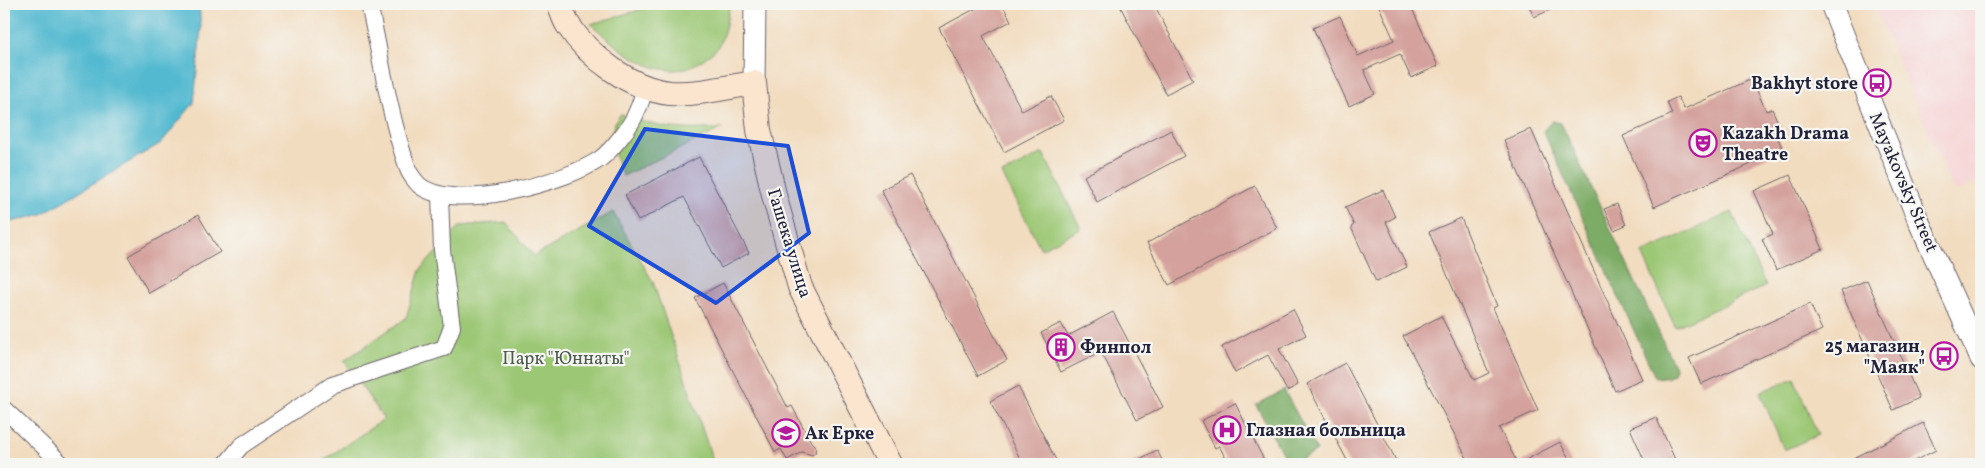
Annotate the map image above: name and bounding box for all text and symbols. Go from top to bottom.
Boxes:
bus stop icon: Bakhyt store [1862,68,1892,98]
place label: Bakhyt store [1751,72,1858,97]
street label: Mayakovsky Street [1862,109,1943,256]
place label: Kazakh Drama Theatre [1722,122,1849,168]
theatre icon: Kazakh Drama Theatre [1688,128,1718,158]
street label: Гашека улица [760,186,817,301]
building icon: Финпол [1046,332,1076,362]
place label: 25 магазин, "Маяк" [1825,335,1925,381]
place label: Финпол [1080,336,1151,361]
bus stop icon: 25 магазин, "Маяк" [1929,341,1959,371]
park label: Парк "Юннаты" [502,347,630,372]
hospital icon: Глазная больница [1212,415,1242,445]
school or university icon: Ак Ерке [771,418,801,448]
place label: Глазная больница [1246,419,1406,444]
place label: Ак Ерке [805,422,874,447]

